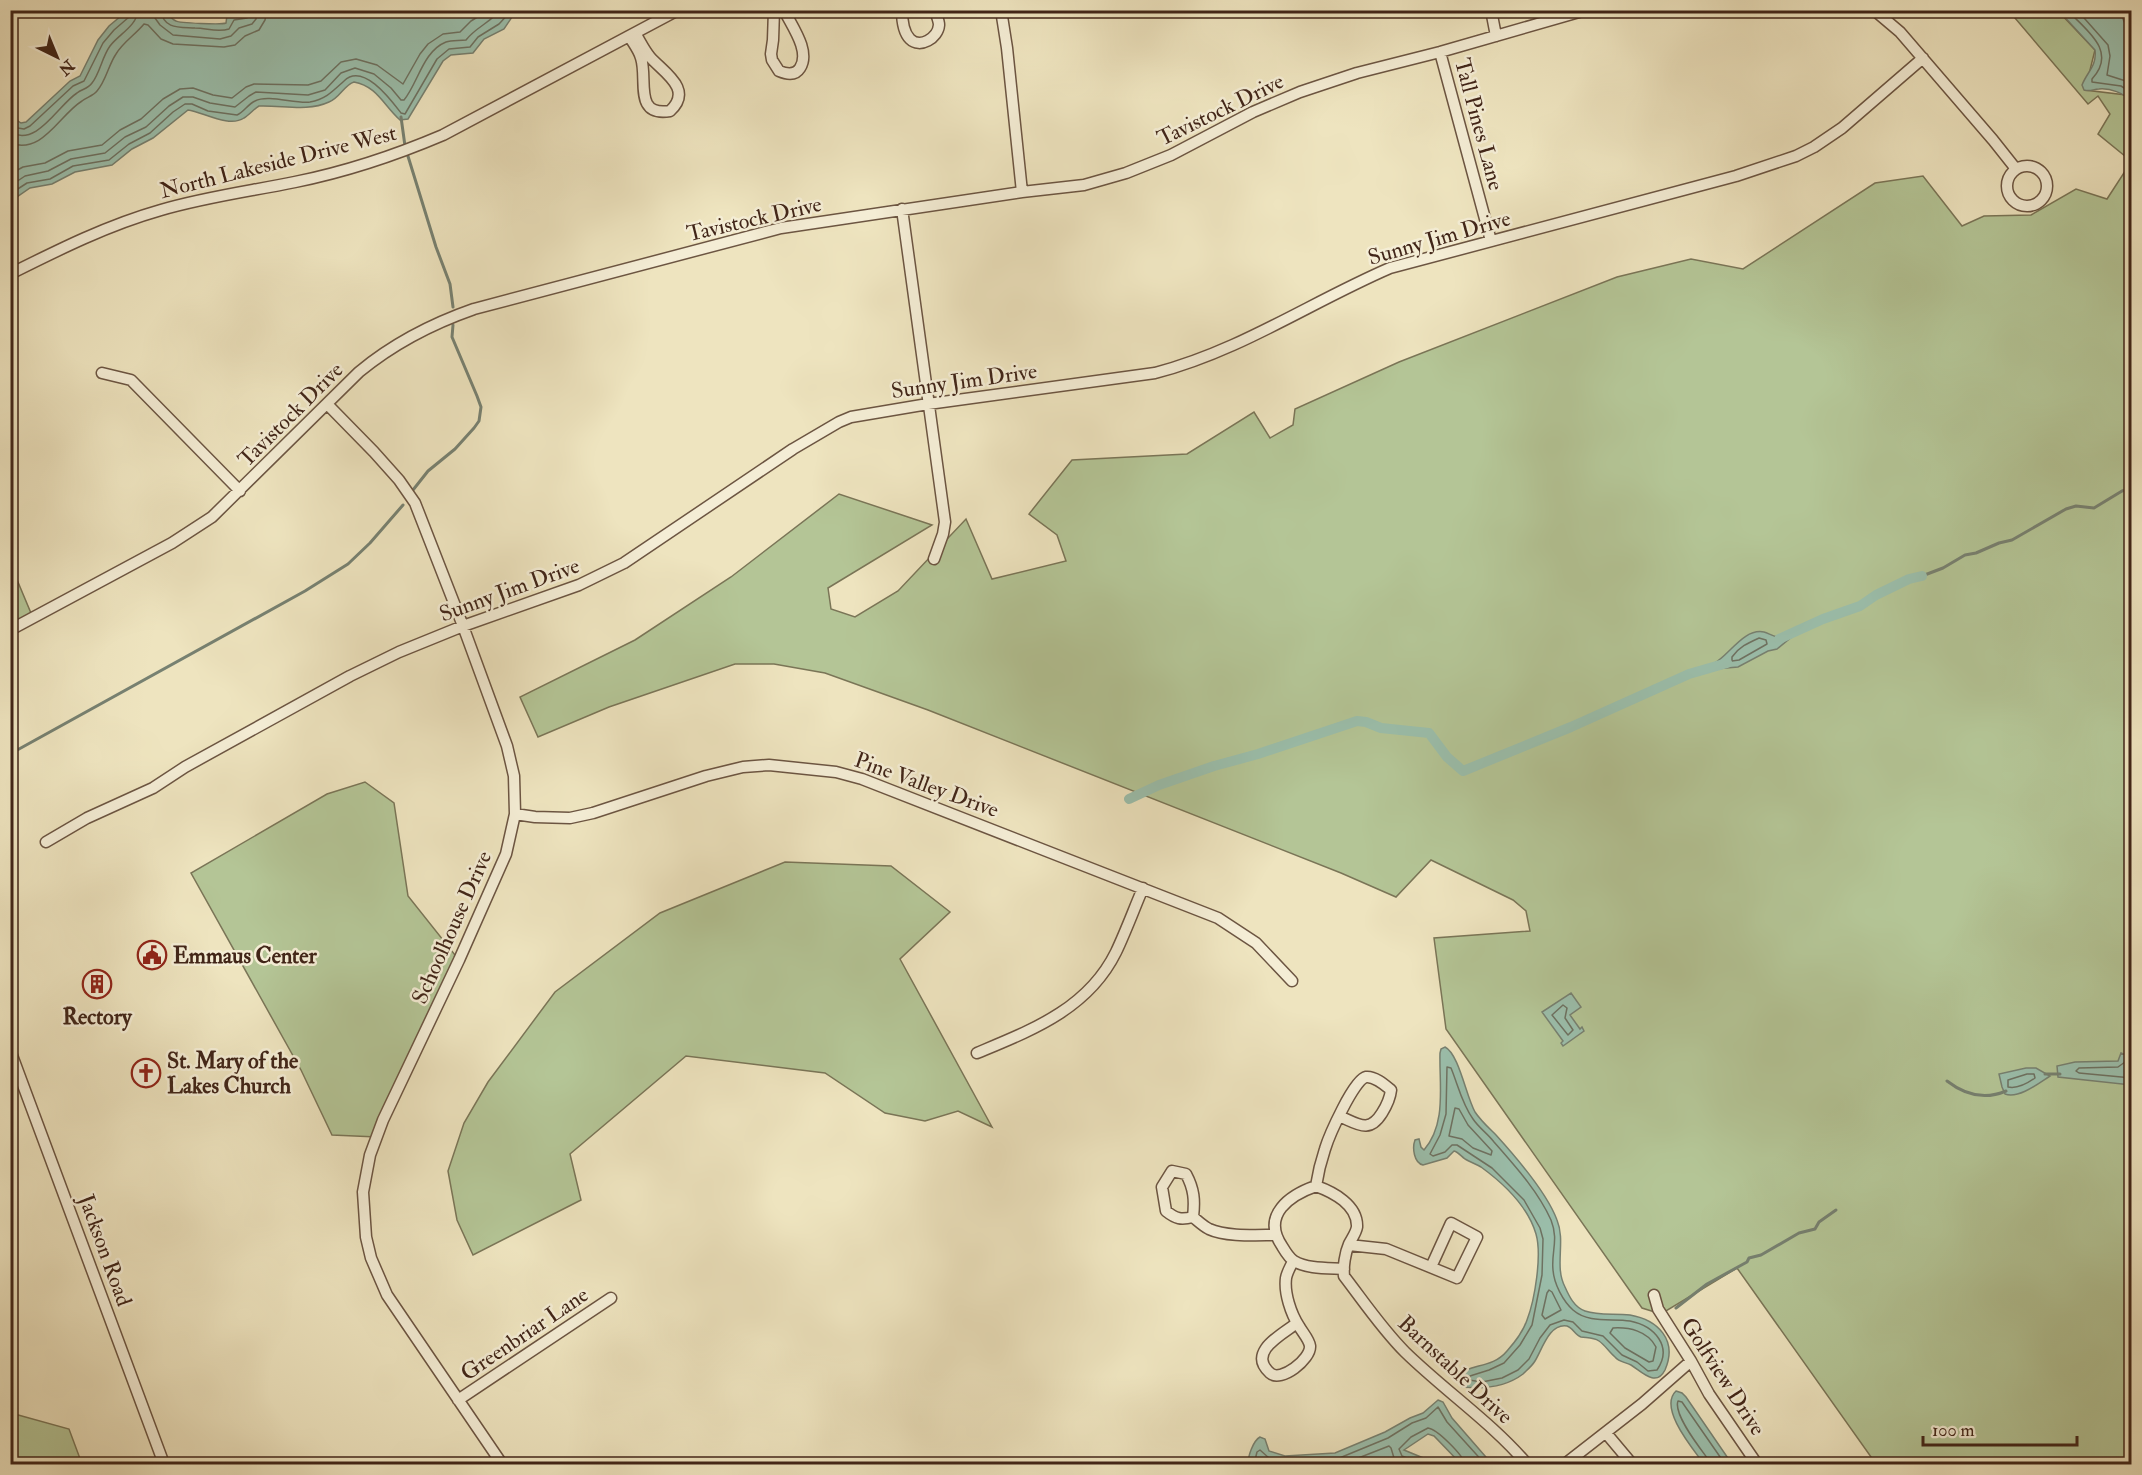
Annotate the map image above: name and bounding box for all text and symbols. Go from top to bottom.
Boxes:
north arrow [27,27,87,87]
text: N [54,54,79,80]
street label: Tall Pines Lane [1448,55,1510,193]
street label: Tavistock Drive [1152,67,1288,153]
street label: North Lakeside Drive West [157,119,399,205]
street label: Tavistock Drive [684,190,824,248]
street label: Sunny Jim Drive [1365,204,1514,272]
street label: Tavistock Drive [232,356,349,473]
street label: Sunny Jim Drive [889,357,1039,405]
street label: Sunny Jim Drive [436,552,583,628]
street label: Pine Valley Drive [851,746,1003,824]
street label: Schoolhouse Drive [406,847,498,1008]
public building icon: Emmaus Center [136,939,168,971]
place label: Emmaus Center [173,942,317,970]
building icon: Rectory [81,968,113,1000]
place label: Rectory [62,1003,133,1032]
place label: St. Mary of the Lakes Church [167,1047,299,1100]
church icon: St. Mary of the Lakes Church [130,1057,162,1089]
street label: Jackson Road [72,1190,138,1310]
street label: Greenbriar Lane [455,1281,594,1387]
street label: Barnstable Drive [1392,1309,1519,1430]
street label: Golfview Drive [1675,1312,1772,1441]
scale bar [1923,1409,2078,1447]
text: 100 m [1932,1419,1975,1442]

